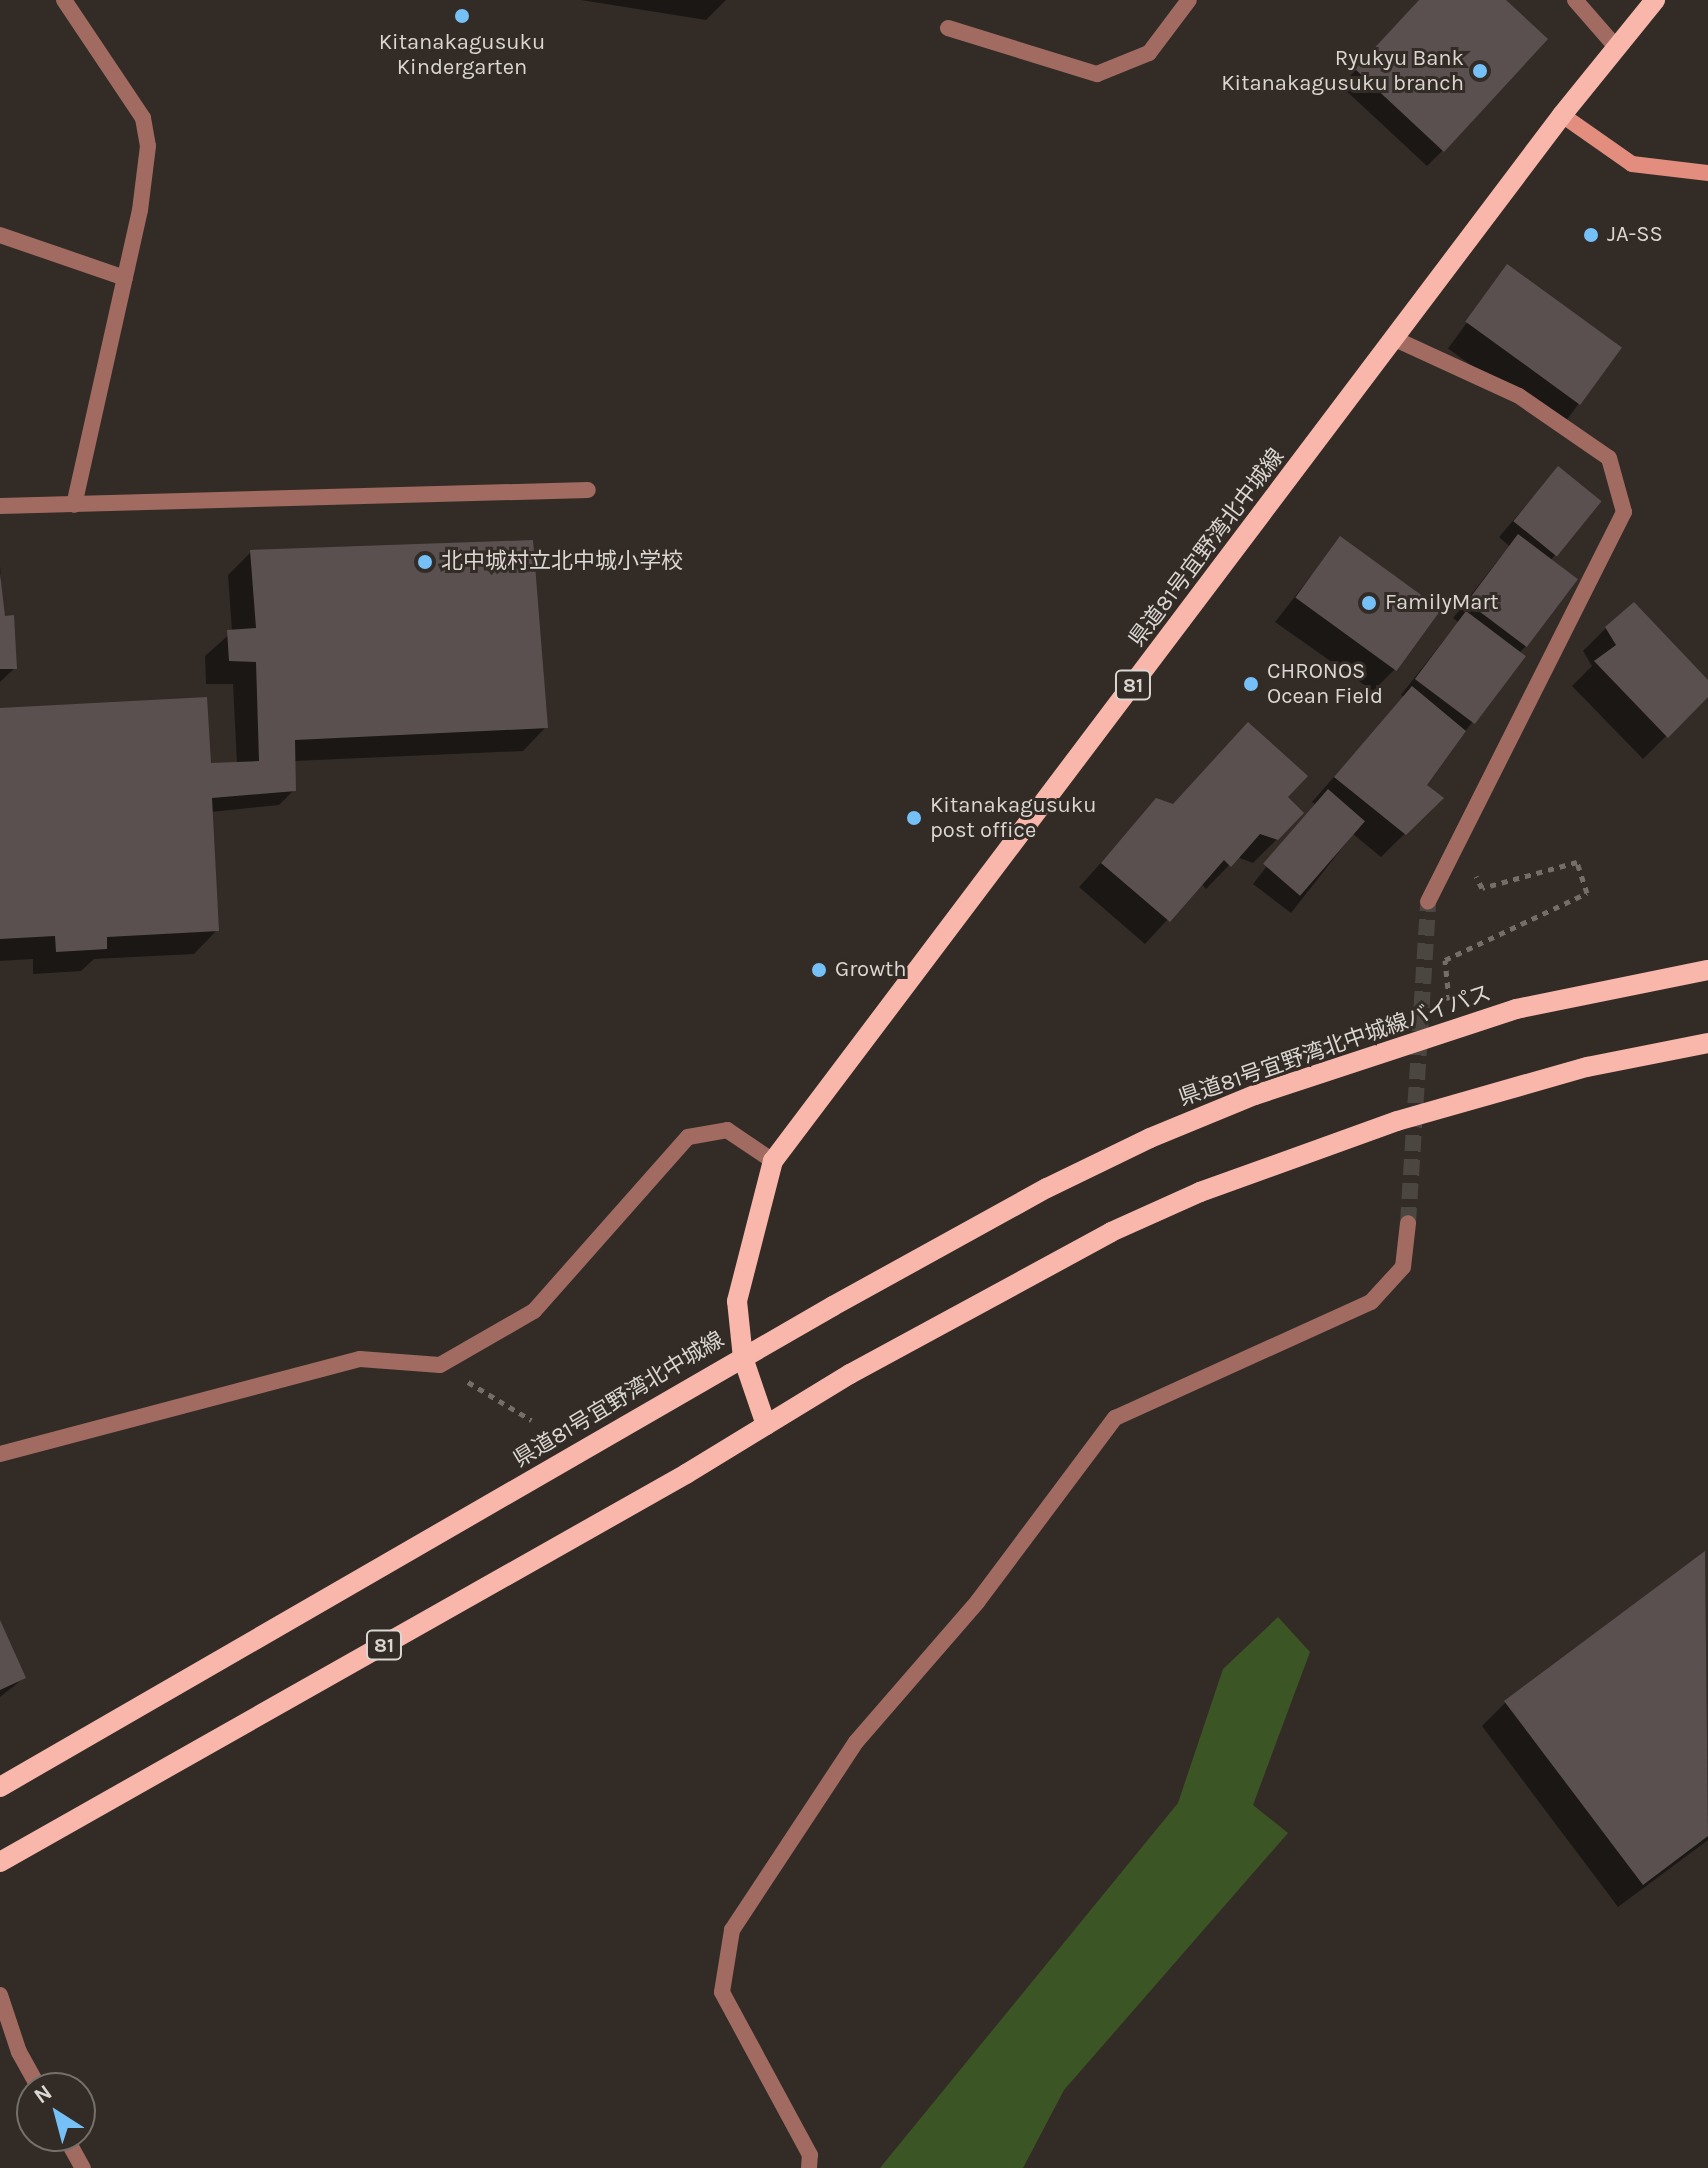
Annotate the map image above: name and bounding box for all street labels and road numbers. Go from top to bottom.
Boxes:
street label: 県道81号宜野湾北中城線 [1124,444,1290,652]
road number: 81 [1113,669,1153,701]
street label: 県道81号宜野湾北中城線バイパス [1175,980,1495,1112]
street label: 県道81号宜野湾北中城線 [509,1327,729,1473]
road number: 81 [364,1629,404,1661]

